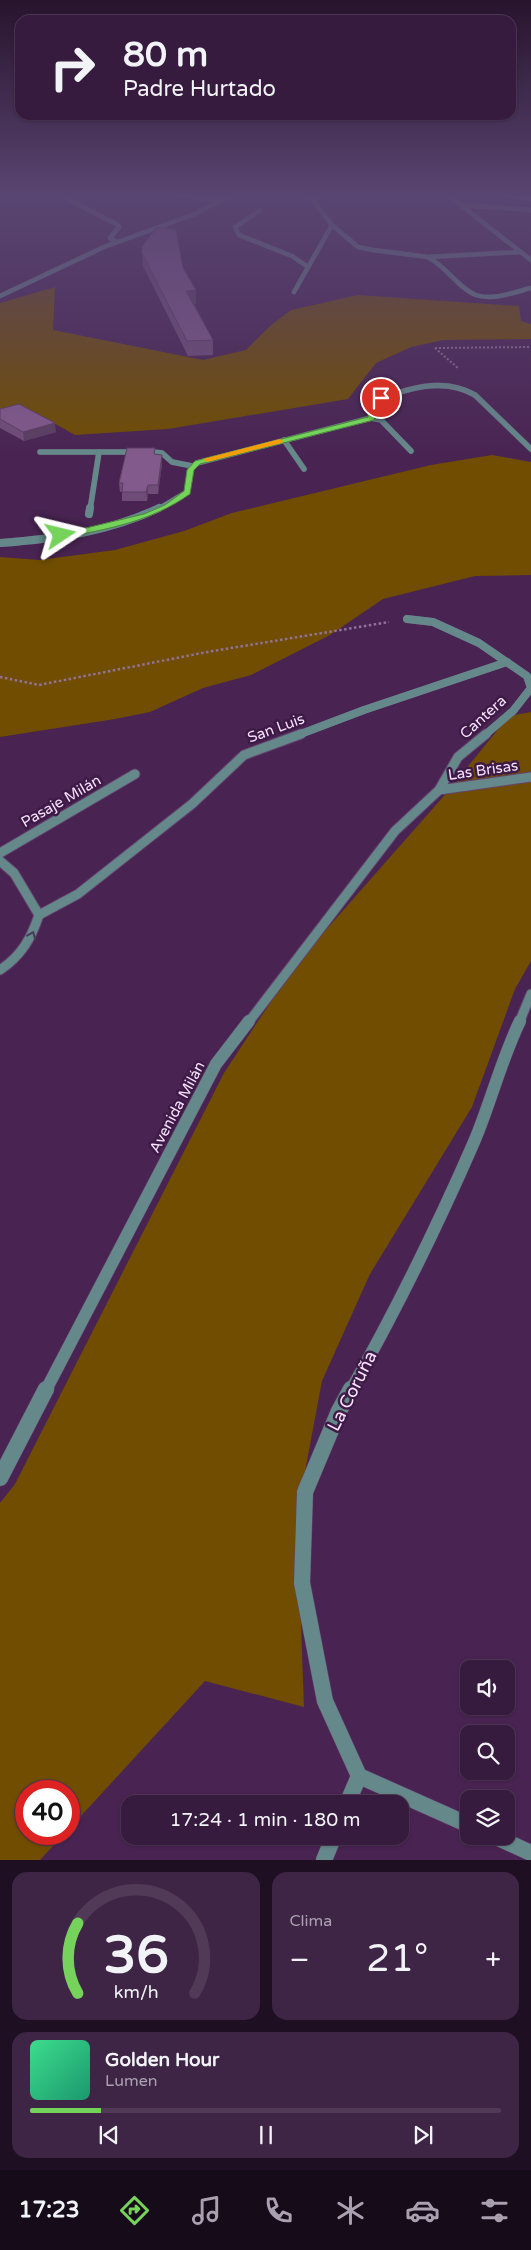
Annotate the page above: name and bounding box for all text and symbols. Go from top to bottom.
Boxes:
text: 80 m [123,34,208,76]
icon: right [40,35,105,100]
text: Padre Hurtado [123,76,276,102]
pin [360,377,402,419]
icon: arrive [367,384,395,412]
position arrow [34,508,86,560]
street label: Cantera [456,692,510,742]
street label: San Luis [245,709,307,747]
street label: Las Brisas [447,756,519,784]
street label: Pasaje Milán [18,771,104,831]
one-way arrow [26,931,36,940]
street label: Avenida Milán [145,1058,209,1156]
street label: La Coruña [322,1347,382,1435]
map controls [460,1660,515,1845]
button: sound [460,1660,515,1715]
button: search [460,1725,515,1780]
speed limit sign: 40 [15,1780,80,1845]
button: layers [460,1790,515,1845]
text: 17:24 · 1 min · 180 m [169,1809,361,1831]
text: Clima [290,1911,332,1931]
text: 36 [103,1924,168,1987]
text: 21° [366,1936,428,1982]
text: − [290,1943,309,1977]
text: + [485,1943,501,1977]
text: km/h [113,1982,158,2003]
text: Golden Hour [105,2049,219,2071]
text: Lumen [105,2071,157,2091]
icon: previous [95,2121,123,2149]
icon: pause [252,2121,280,2149]
icon: next [409,2121,437,2149]
icon: directions [117,2193,152,2228]
icon: music [189,2193,224,2228]
icon: phone [261,2193,296,2228]
icon: climate [333,2193,368,2228]
icon: car [405,2193,440,2228]
icon: filters [477,2193,512,2228]
text: 17:23 [19,2197,80,2223]

